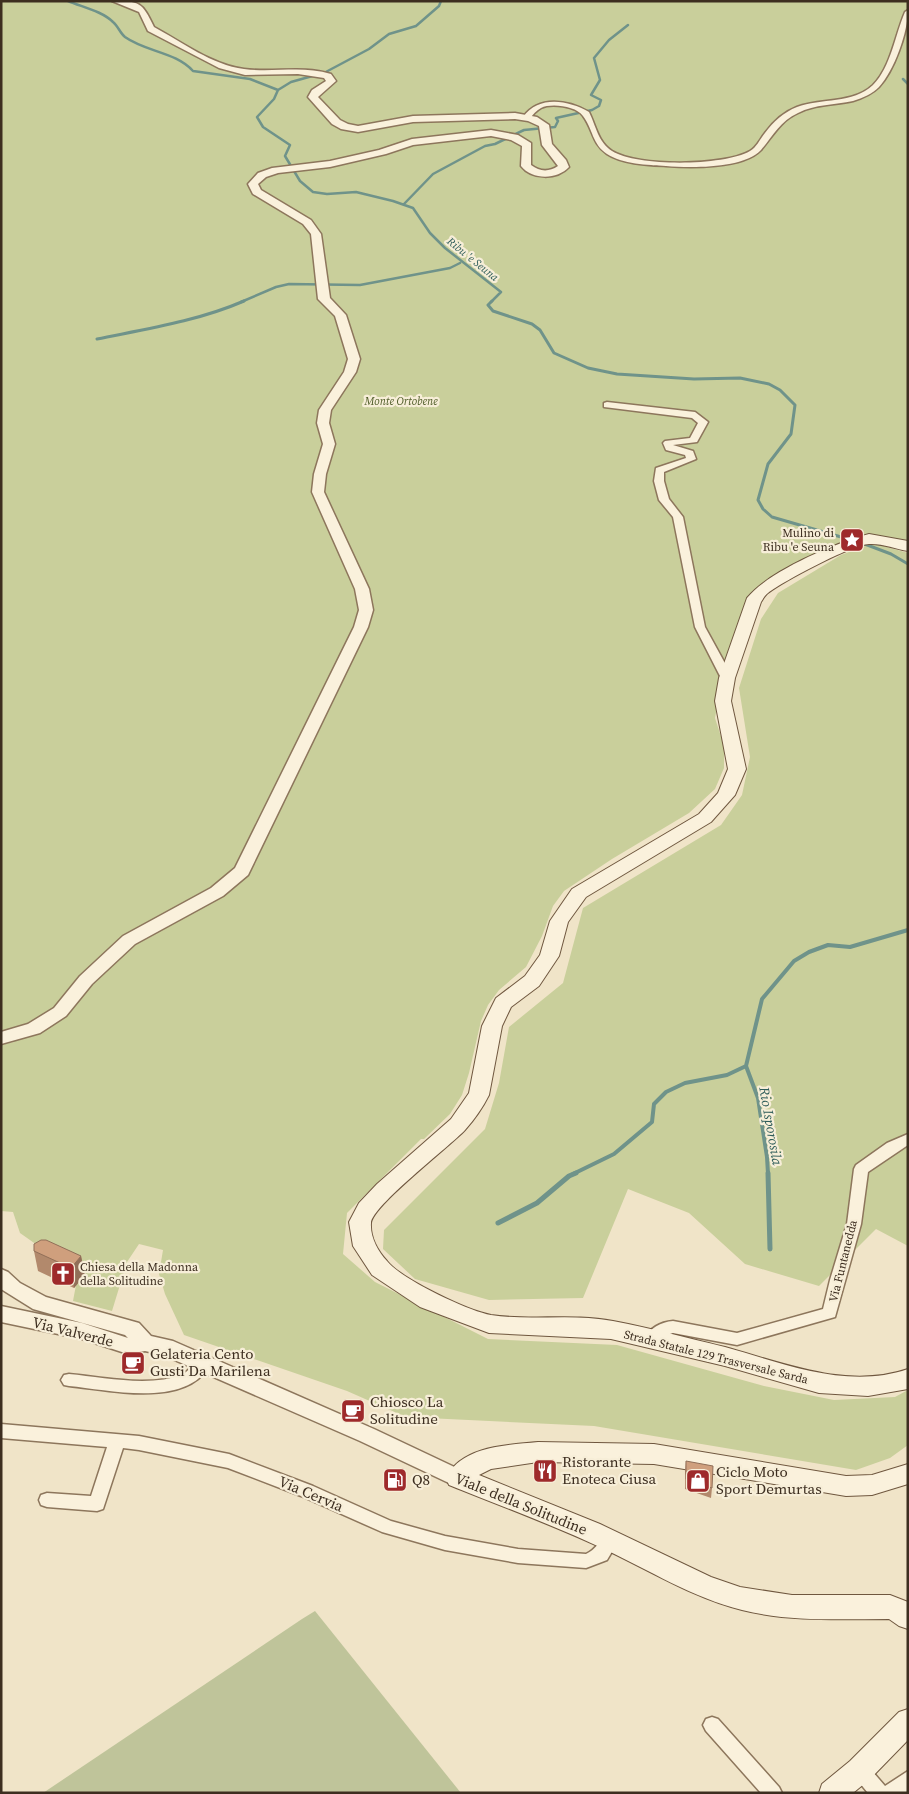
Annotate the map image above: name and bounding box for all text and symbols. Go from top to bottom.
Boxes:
water label: Ribu 'e Seuna [443,233,502,285]
park label: Monte Ortobene [363,394,438,409]
place label: Mulino di Ribu 'e Seuna [763,525,835,555]
place icon: Mulino di Ribu 'e Seuna [839,527,865,553]
water label: Rio Isporosila [754,1084,788,1168]
street label: Via Funtanedda [825,1217,861,1304]
place label: Chiesa della Madonna della Solitudine [80,1259,199,1289]
church icon: Chiesa della Madonna della Solitudine [50,1261,76,1287]
street label: Via Valverde [30,1311,116,1352]
street label: Strada Statale 129 Trasversale Sarda [622,1326,811,1388]
place label: Gelateria Cento Gusti Da Marilena [150,1343,271,1381]
cafe icon: Gelateria Cento Gusti Da Marilena [120,1350,146,1376]
place label: Chiosco La Solitudine [370,1391,444,1429]
cafe icon: Chiosco La Solitudine [340,1398,366,1424]
place label: Ristorante Enoteca Ciusa [562,1451,656,1489]
restaurant icon: Ristorante Enoteca Ciusa [532,1458,558,1484]
place label: Ciclo Moto Sport Demurtas [716,1461,822,1499]
fuel station icon: Q8 [382,1467,408,1493]
street label: Viale della Solitudine [452,1467,591,1540]
shop icon: Ciclo Moto Sport Demurtas [685,1468,711,1494]
place label: Q8 [412,1469,430,1490]
street label: Via Cervia [276,1470,347,1517]

